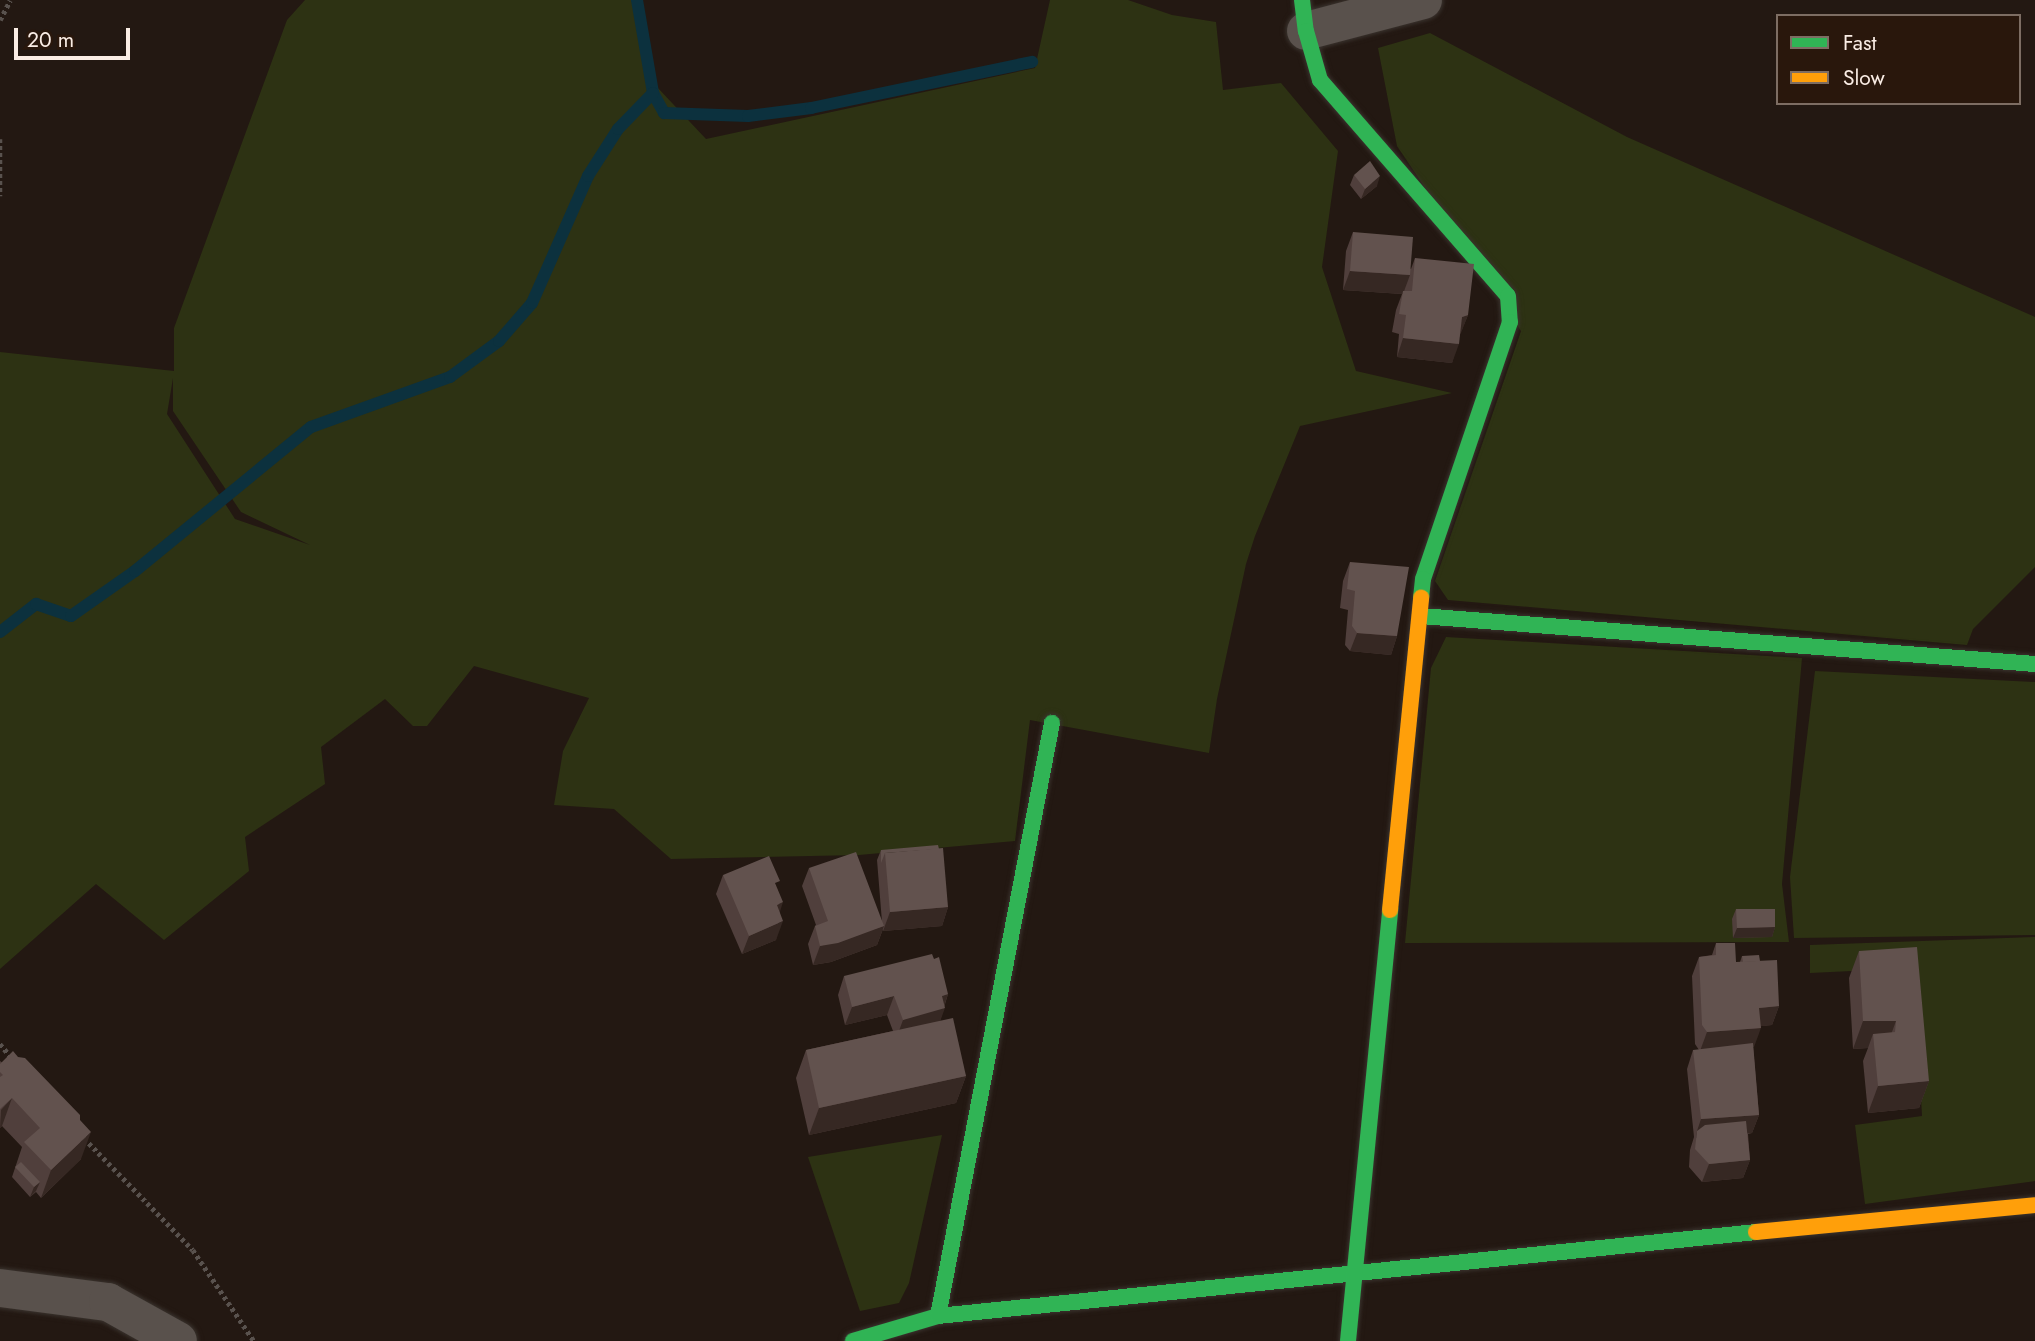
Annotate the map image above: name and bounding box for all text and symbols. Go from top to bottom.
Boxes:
scale bar [18,14,133,58]
legend [1776,14,2021,105]
text: 20 m [27,25,74,55]
text: Fast [1843,28,1876,58]
text: Slow [1843,63,1885,93]

